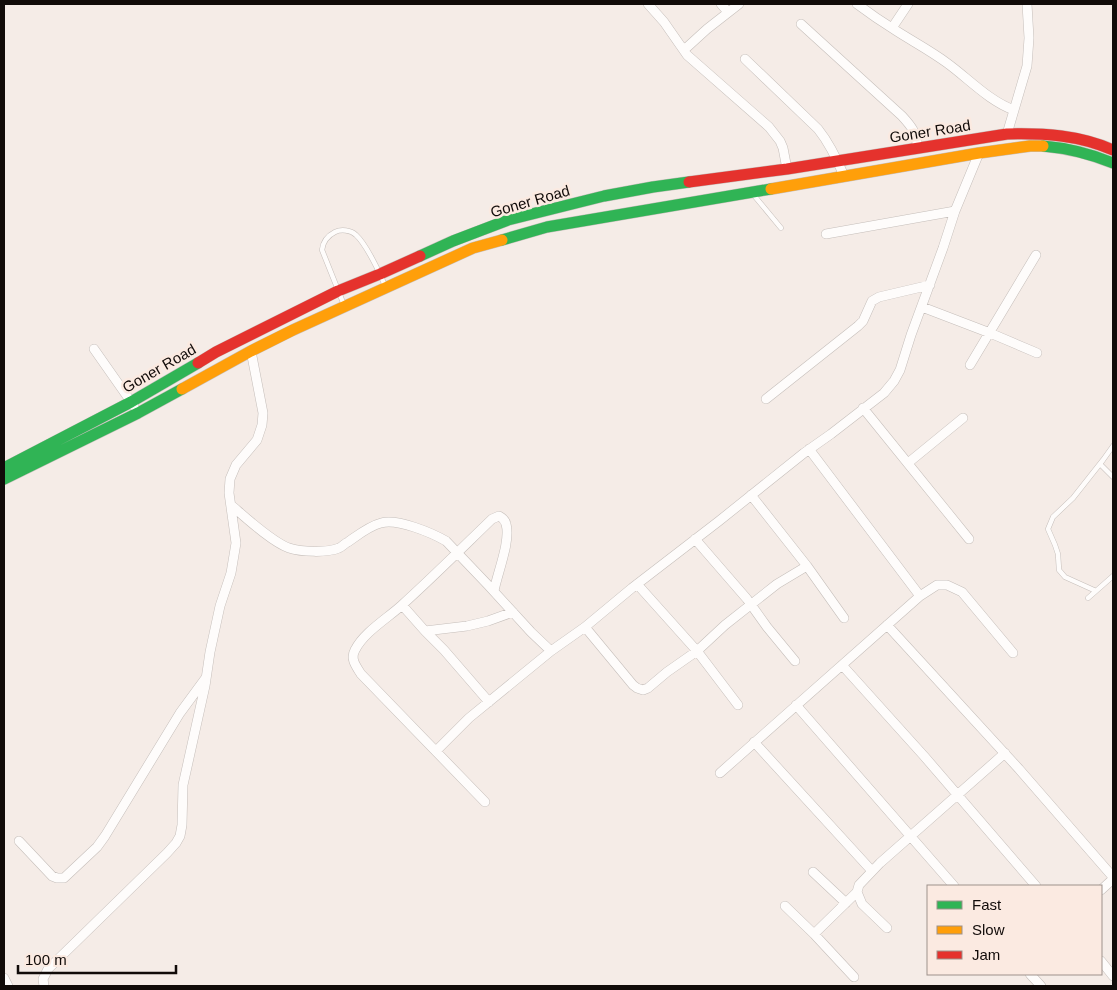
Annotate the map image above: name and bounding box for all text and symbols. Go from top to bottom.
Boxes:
street label: Goner Road [888,116,972,146]
street label: Goner Road [488,182,572,220]
street label: Goner Road [119,340,199,396]
legend [927,885,1102,975]
text: Fast [972,896,1002,913]
text: Slow [972,921,1005,938]
scale bar [18,942,175,974]
text: Jam [972,946,1000,963]
text: 100 m [25,951,67,968]

